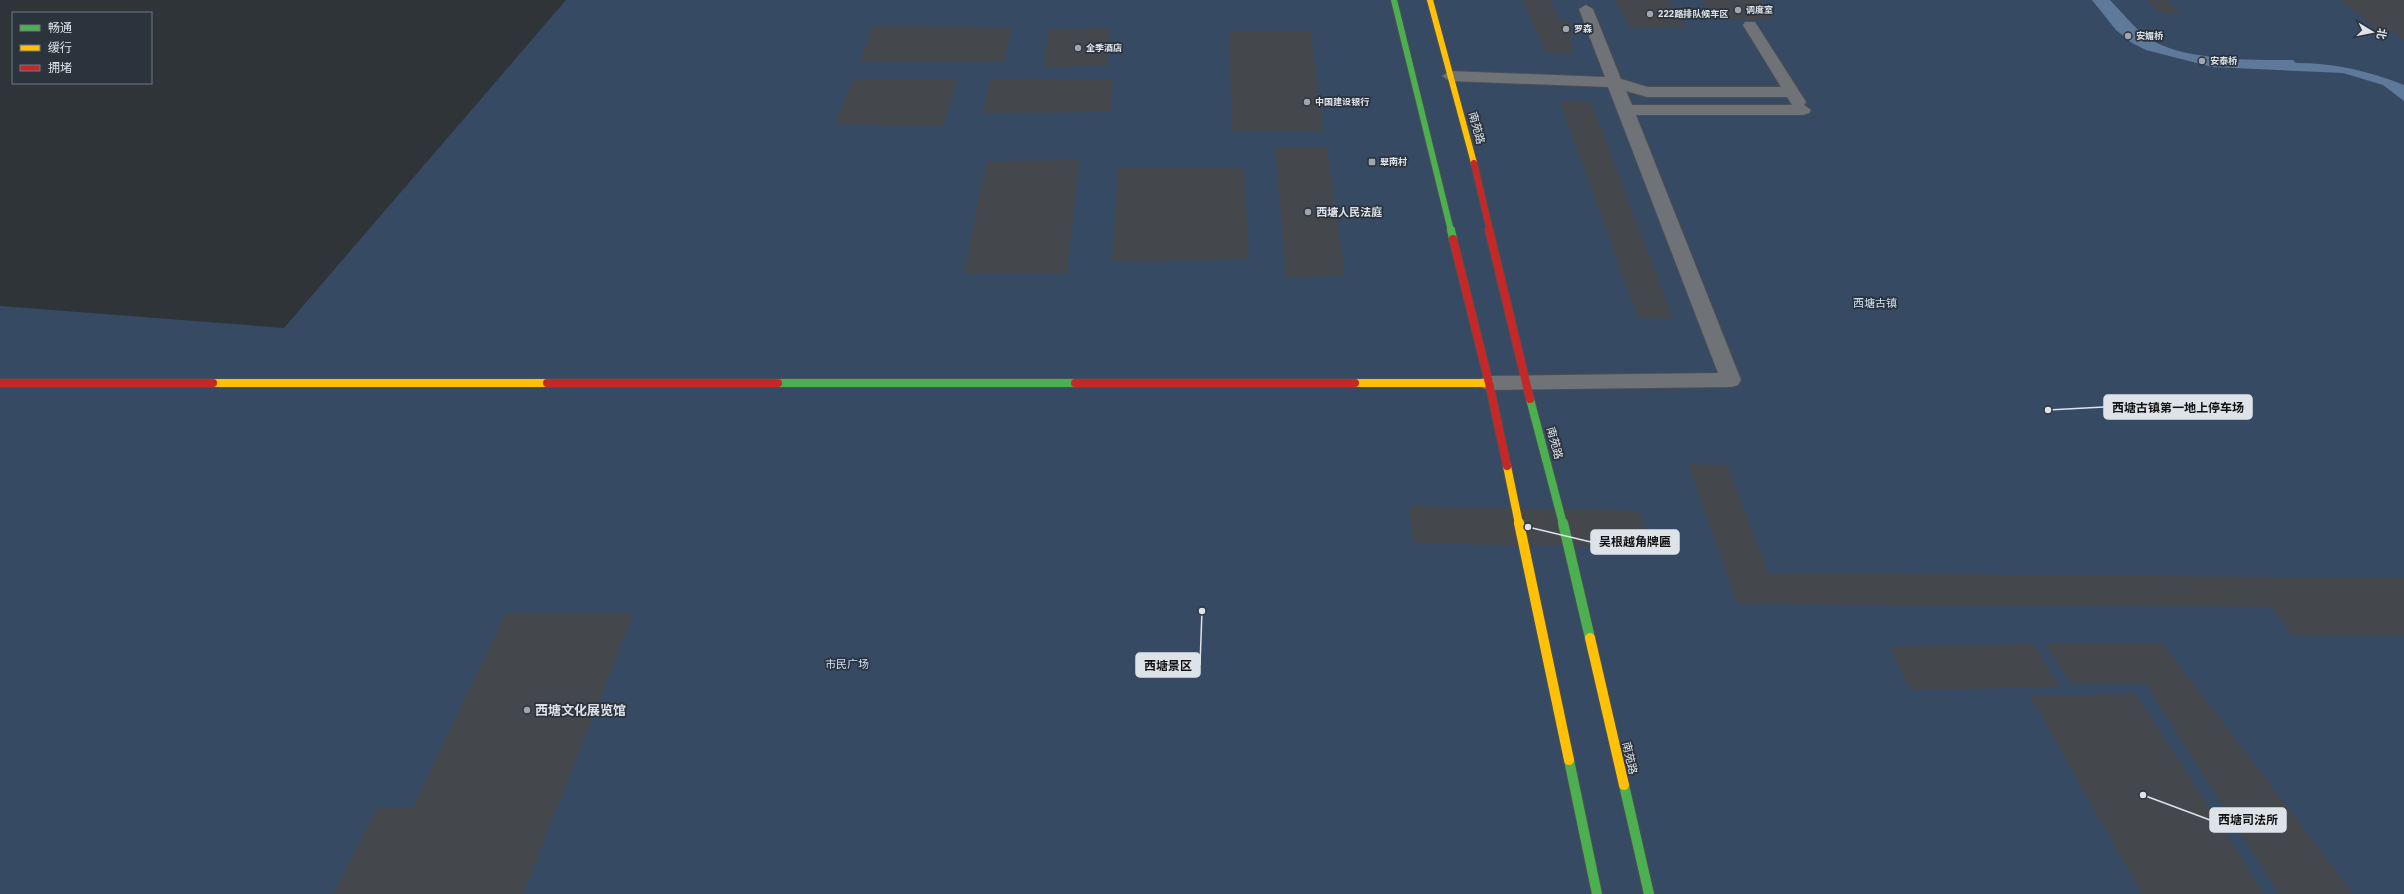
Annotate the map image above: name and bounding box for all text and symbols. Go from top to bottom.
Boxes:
place label: 调度室 [1746,4,1773,15]
marker: 调度室 [1733,5,1743,15]
place label: 222路排队候车区 [1658,8,1728,19]
marker: 222路排队候车区 [1645,9,1655,19]
legend [12,12,152,84]
north arrow [2352,12,2392,52]
text: 畅通 [48,20,72,35]
place label: 罗森 [1574,23,1592,34]
marker: 罗森 [1561,24,1571,34]
text: 北 [2374,27,2390,40]
place label: 安媚桥 [2136,30,2164,41]
marker: 安媚桥 [2123,31,2133,41]
text: 缓行 [48,40,72,55]
place label: 全季酒店 [1086,42,1122,53]
marker: 全季酒店 [1073,43,1083,53]
place label: 安泰桥 [2210,55,2238,66]
marker: 安泰桥 [2197,56,2207,66]
text: 拥堵 [48,60,72,75]
place label: 中国建设银行 [1315,96,1370,107]
marker: 中国建设银行 [1302,97,1312,107]
street label: 南苑路 [1466,110,1488,146]
place label: 翠南村 [1380,156,1407,167]
marker: 翠南村 [1367,157,1377,167]
place label: 西塘人民法庭 [1316,205,1382,219]
marker: 西塘人民法庭 [1303,207,1313,217]
park label: 西塘古镇 [1853,296,1897,310]
callout: 西塘古镇第一地上停车场 [2104,395,2252,419]
text: 西塘古镇第一地上停车场 [2112,400,2244,415]
street label: 南苑路 [1544,425,1566,461]
callout: 吴根越角牌匾 [1591,530,1679,554]
text: 吴根越角牌匾 [1599,534,1671,549]
callout: 西塘景区 [1136,653,1200,677]
park label: 市民广场 [825,657,869,671]
text: 西塘景区 [1144,658,1192,673]
place label: 西塘文化展览馆 [535,702,626,719]
marker: 西塘文化展览馆 [522,705,532,715]
street label: 南苑路 [1619,740,1641,776]
callout: 西塘司法所 [2210,808,2286,832]
text: 西塘司法所 [2218,812,2278,827]

